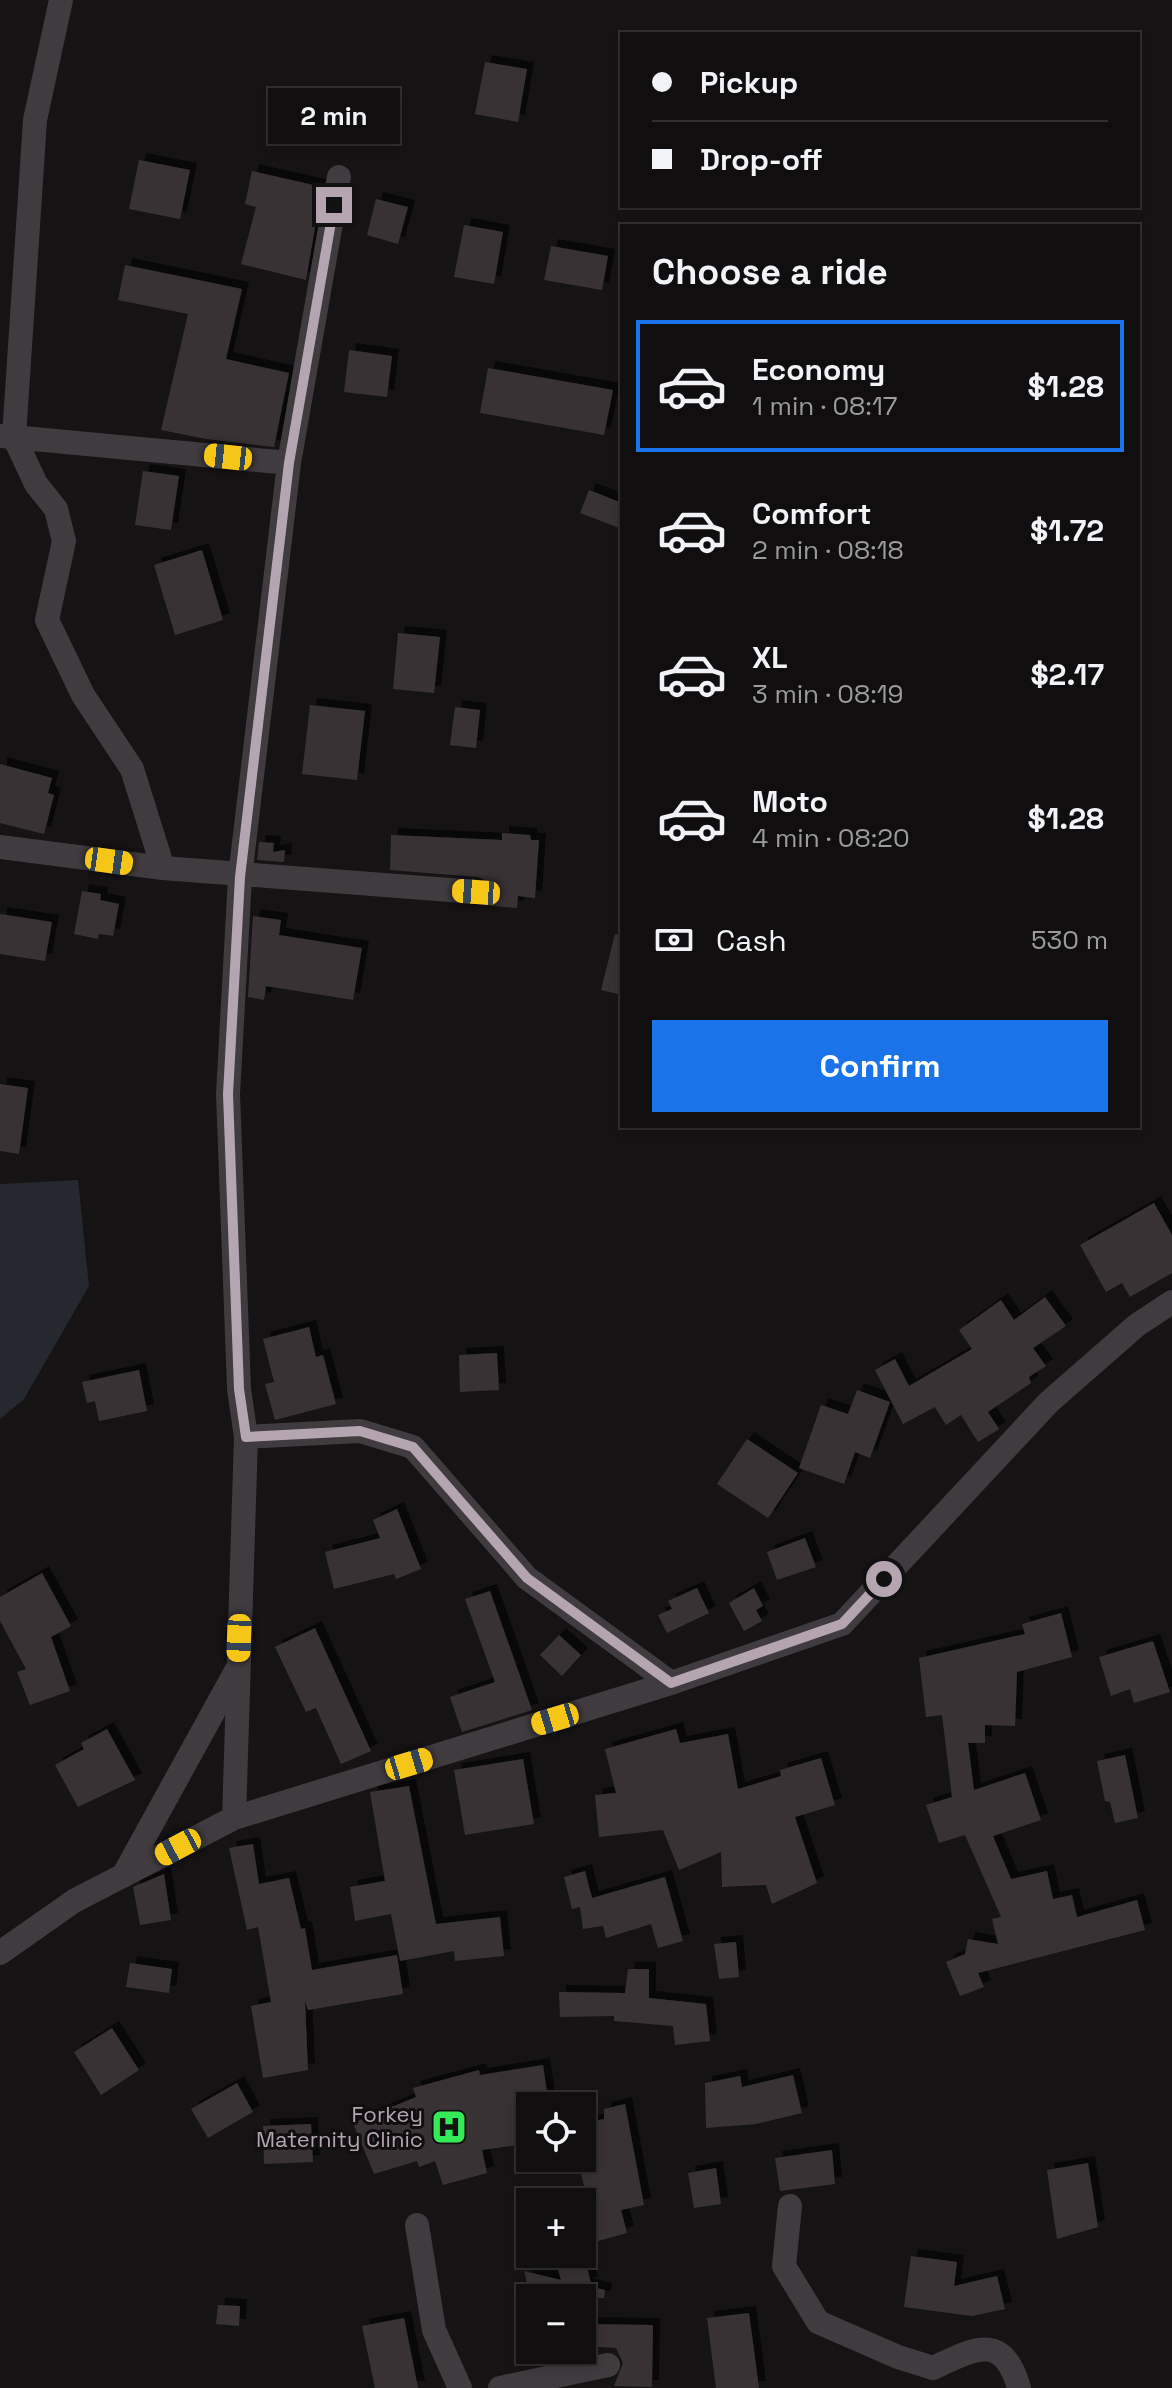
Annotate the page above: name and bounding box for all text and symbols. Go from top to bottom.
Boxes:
text: Pickup [700,63,798,102]
callout: 2 min [268,89,400,145]
text: 2 min [300,99,368,133]
text: Drop-off [700,140,823,179]
route end [316,187,352,223]
text: Choose a ride [652,249,888,295]
icon: car [656,350,728,422]
text: Economy [752,350,885,389]
text: $1.28 [1028,367,1104,406]
text: 1 min · 08:17 [752,389,897,423]
car [203,443,253,471]
icon: car [656,494,728,566]
text: Comfort [752,494,871,533]
text: $1.72 [1030,511,1104,550]
text: 2 min · 08:18 [752,533,904,567]
icon: car [656,638,728,710]
text: XL [752,638,788,677]
text: $2.17 [1030,655,1104,694]
text: 3 min · 08:19 [752,677,904,711]
icon: car [656,782,728,854]
text: Moto [752,782,828,821]
text: $1.28 [1028,799,1104,838]
text: 4 min · 08:20 [752,821,910,855]
car [84,846,134,876]
car [451,878,501,906]
icon: cash [652,918,696,962]
text: Cash [716,921,787,960]
text: 530 m [1031,923,1108,957]
button: Confirm [652,1020,1108,1112]
route start [866,1561,902,1597]
car [226,1614,252,1662]
car [529,1701,581,1737]
car [383,1746,435,1782]
car [151,1825,205,1869]
map controls [516,2092,596,2364]
button: locate [516,2092,596,2172]
place label: Forkey Maternity Clinic [256,2100,423,2153]
hospital icon: Forkey Maternity Clinic [430,2108,468,2146]
button: + [516,2188,596,2268]
button: − [516,2284,596,2364]

